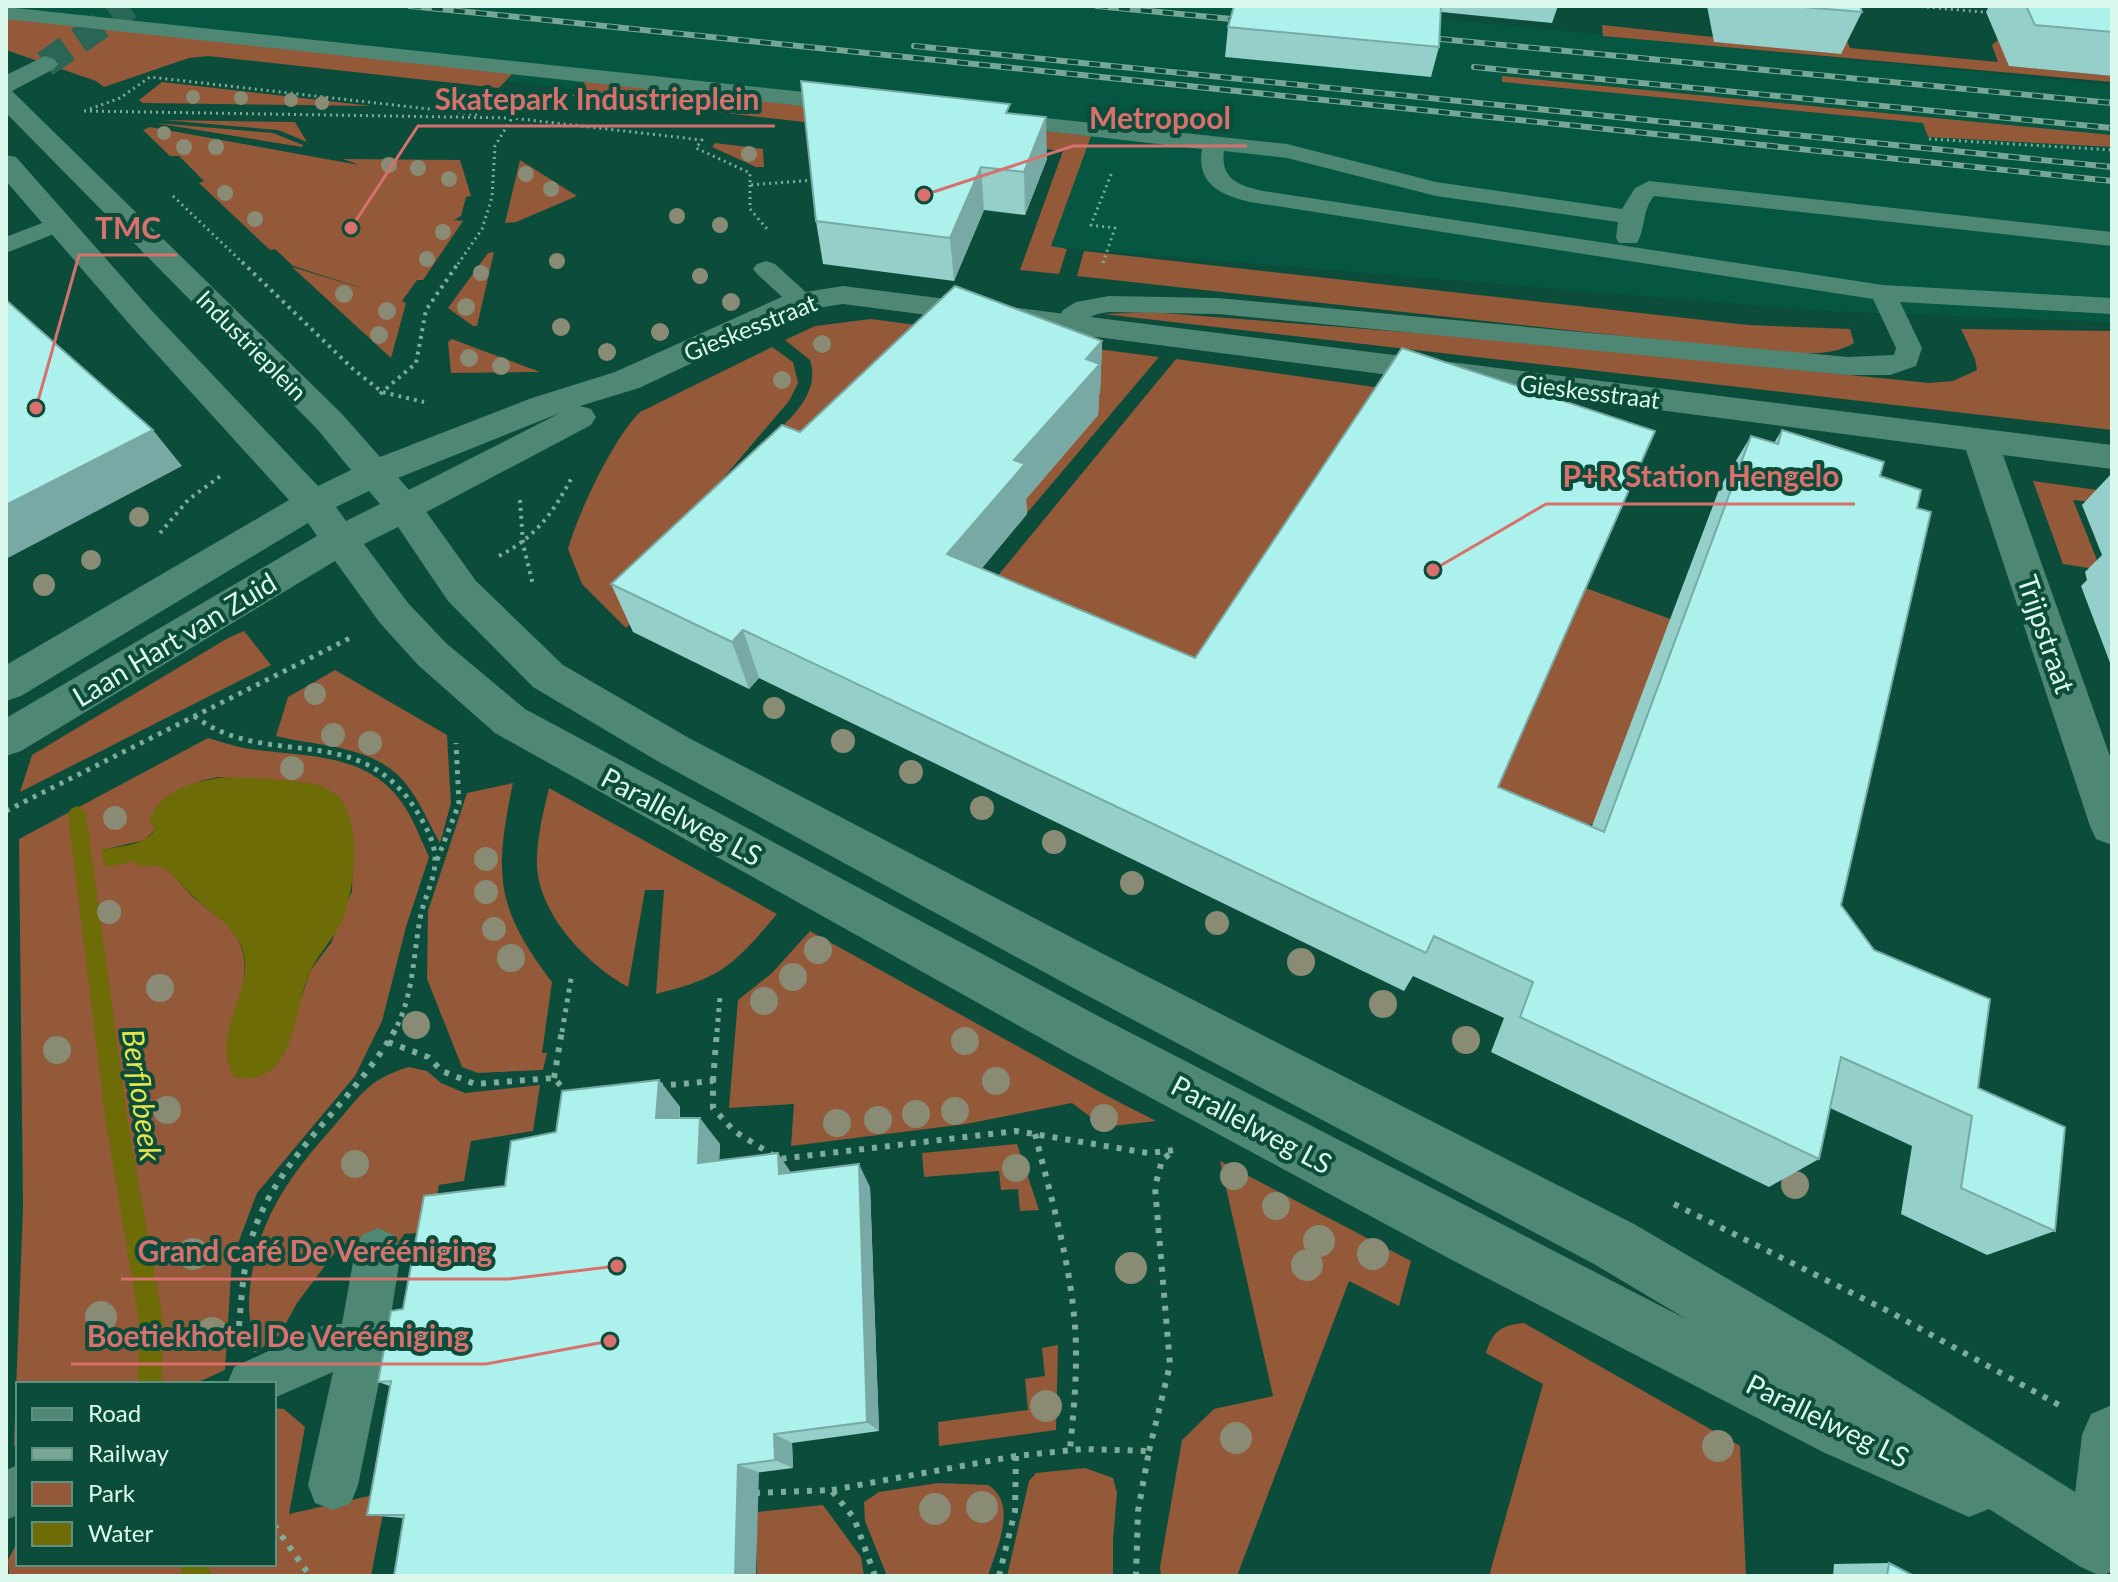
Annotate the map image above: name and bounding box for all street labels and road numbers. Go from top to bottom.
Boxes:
street label: Industrieplein [191,284,313,406]
street label: Gieskesstraat [679,287,821,367]
street label: Gieskesstraat [1518,368,1662,414]
street label: Laan Hart van Zuid [66,565,282,713]
street label: Trijpstraat [2011,571,2083,697]
street label: Parallelweg LS [596,760,768,872]
street label: Parallelweg LS [1166,1068,1338,1180]
street label: Parallelweg LS [1741,1366,1915,1474]

